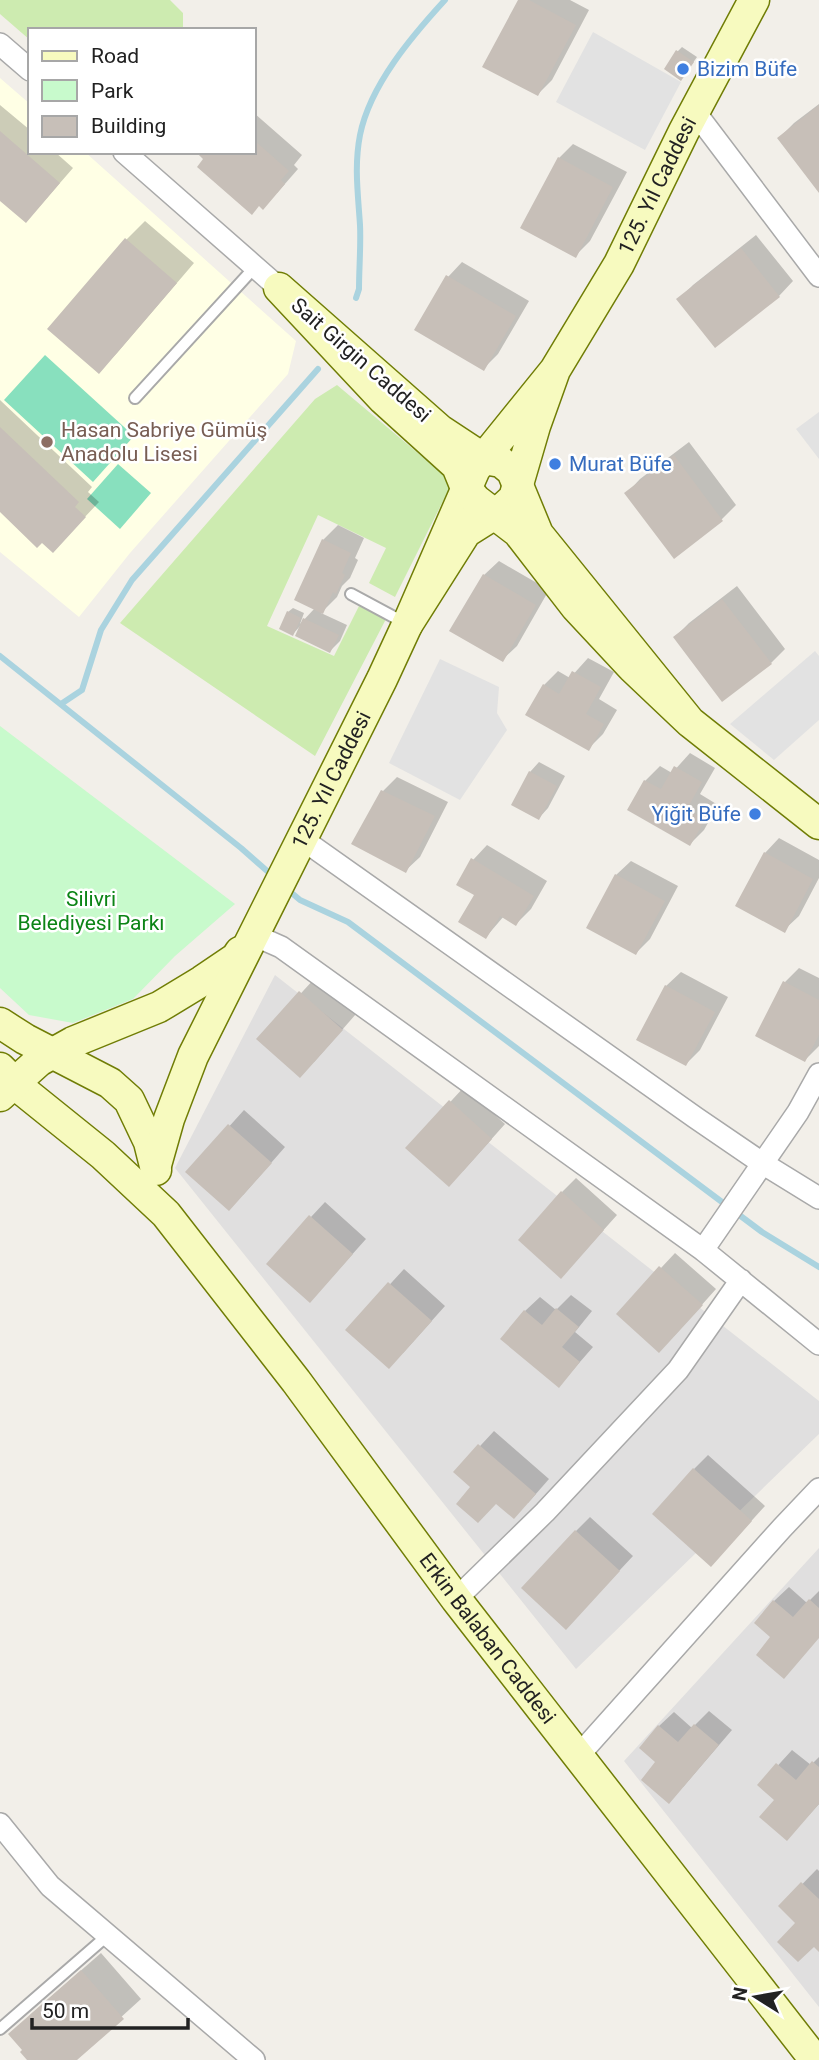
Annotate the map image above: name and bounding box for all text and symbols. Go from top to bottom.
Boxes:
legend [28,28,256,154]
text: Road [91,44,139,68]
place label: Bizim Büfe [697,57,797,81]
marker: Bizim Büfe [675,61,691,77]
text: Park [91,79,134,103]
street label: 125. Yıl Caddesi [613,113,701,259]
text: Building [91,114,166,138]
street label: Sait Girgin Caddesi [286,293,436,427]
place label: Hasan Sabriye Gümüş Anadolu Lisesi [61,418,267,466]
marker: Hasan Sabriye Gümüş Anadolu Lisesi [39,434,55,450]
place label: Murat Büfe [569,452,672,476]
marker: Murat Büfe [547,456,563,472]
street label: 125. Yıl Caddesi [287,707,376,852]
place label: Yiğit Büfe [651,802,741,826]
marker: Yiğit Büfe [747,806,763,822]
park label: Silivri Belediyesi Parkı [17,887,165,935]
street label: Erkin Balaban Caddesi [415,1549,561,1729]
north arrow [721,1962,791,2032]
text: N [727,1985,752,2003]
scale bar [32,1986,187,2030]
text: 50 m [42,1999,89,2023]

